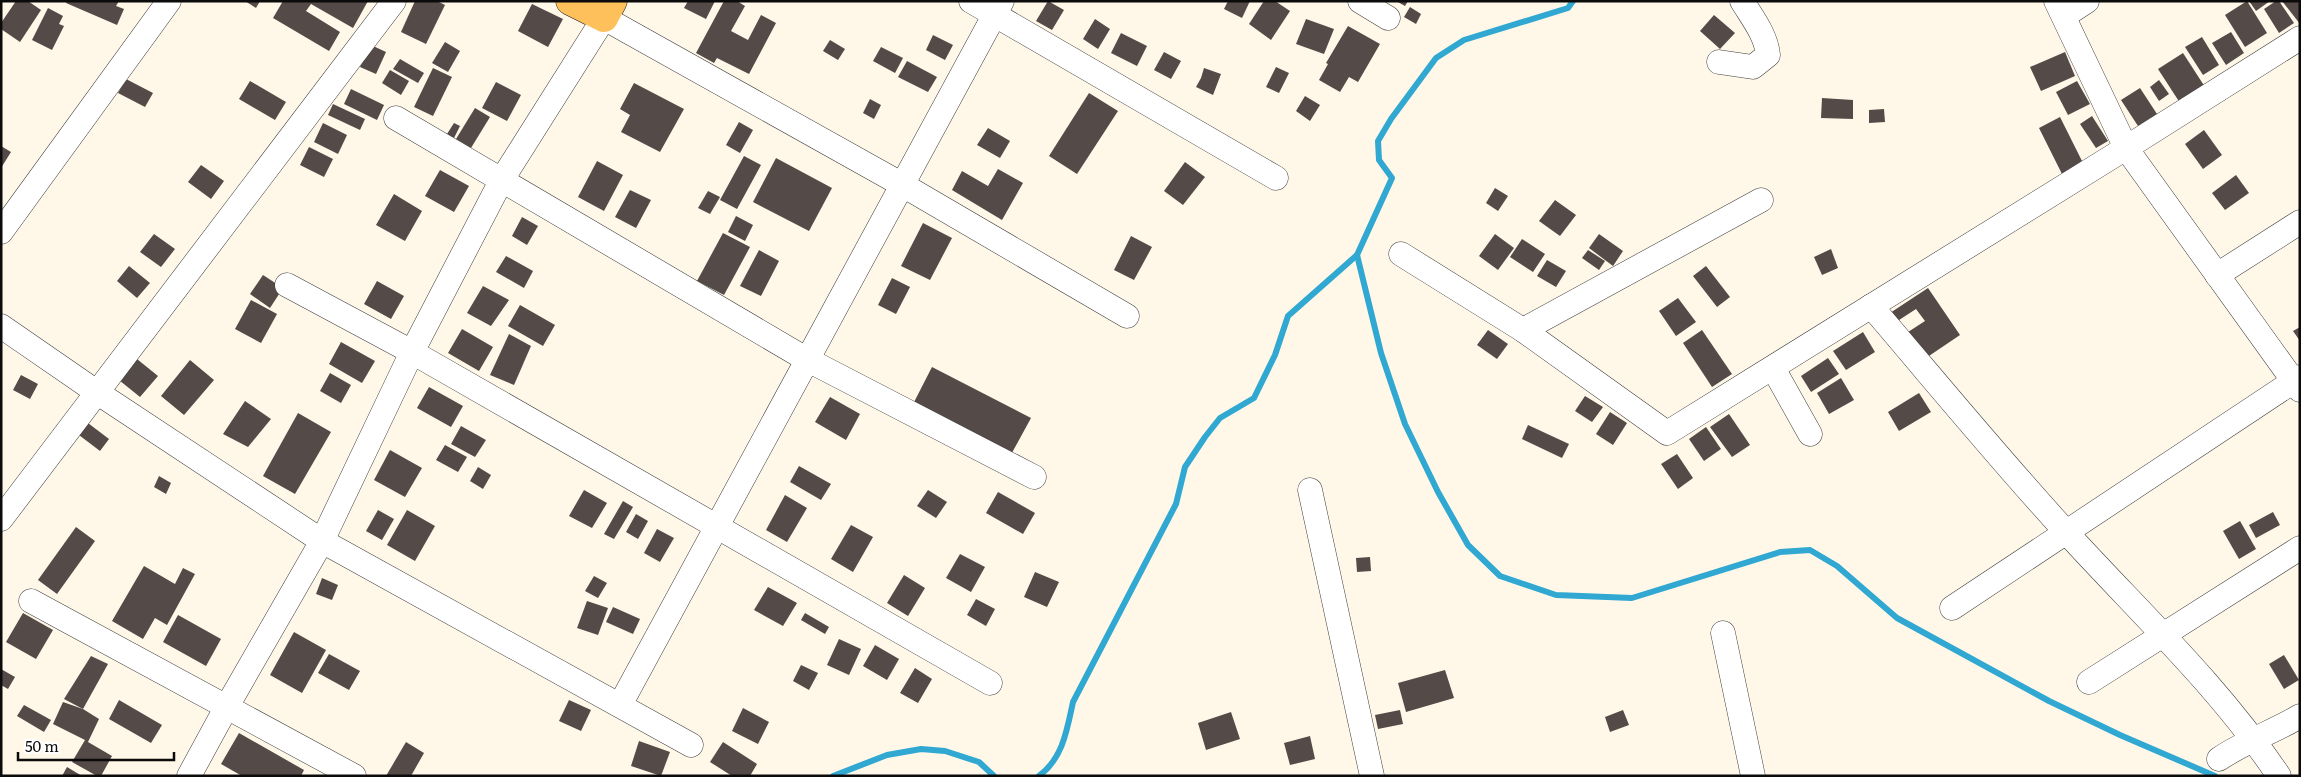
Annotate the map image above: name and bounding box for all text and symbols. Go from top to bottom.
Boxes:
scale bar [18,730,174,762]
text: 50 m [25,734,59,757]

